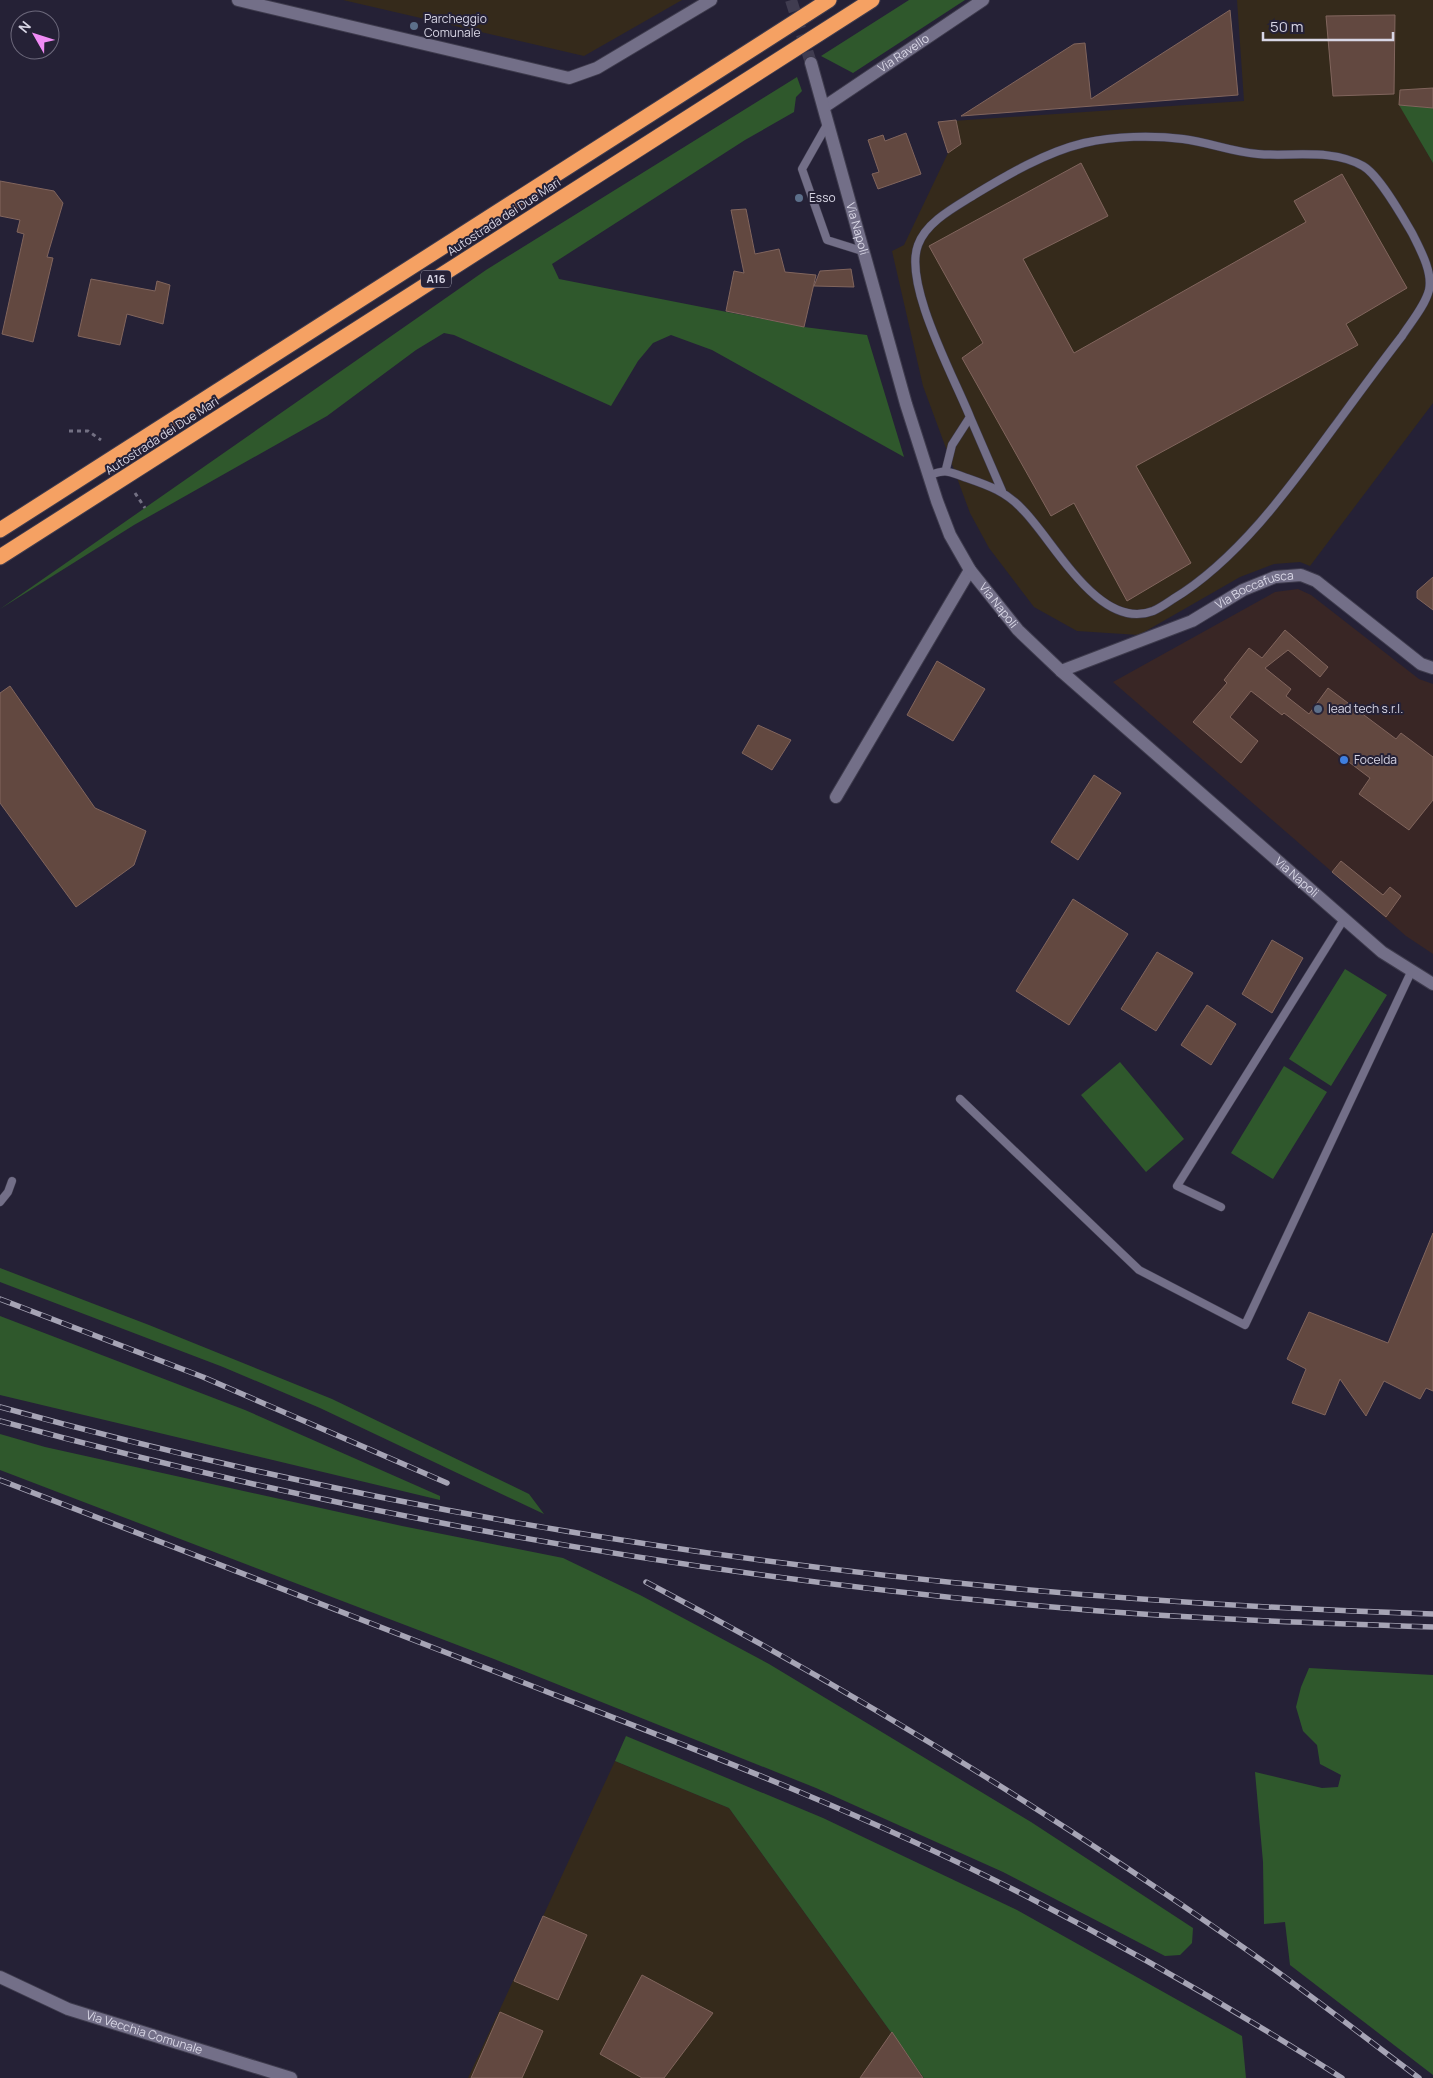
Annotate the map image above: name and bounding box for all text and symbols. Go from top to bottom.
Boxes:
north arrow [10,10,60,60]
place label: Parcheggio Comunale [424,10,487,41]
scale bar [1263,10,1393,42]
text: 50 m [1270,16,1304,37]
text: N [14,17,35,36]
marker: Parcheggio Comunale [408,20,420,32]
street label: Via Ravello [874,30,932,76]
street label: Autostrada dei Due Mari [444,173,564,260]
place label: Esso [809,189,836,206]
marker: Esso [793,192,805,204]
street label: Via Napoli [842,200,873,257]
road number: A16 [421,270,451,288]
street label: Autostrada dei Due Mari [102,392,222,479]
street label: Via Boccafusca [1212,567,1294,613]
street label: Via Napoli [975,579,1022,631]
place label: lead tech s.r.l. [1328,700,1403,717]
marker: lead tech s.r.l. [1312,703,1324,715]
place label: Focelda [1354,751,1397,768]
marker: Focelda [1338,754,1350,766]
street label: Via Napoli [1271,853,1323,901]
street label: Via Vecchia Comunale [84,2006,205,2058]

